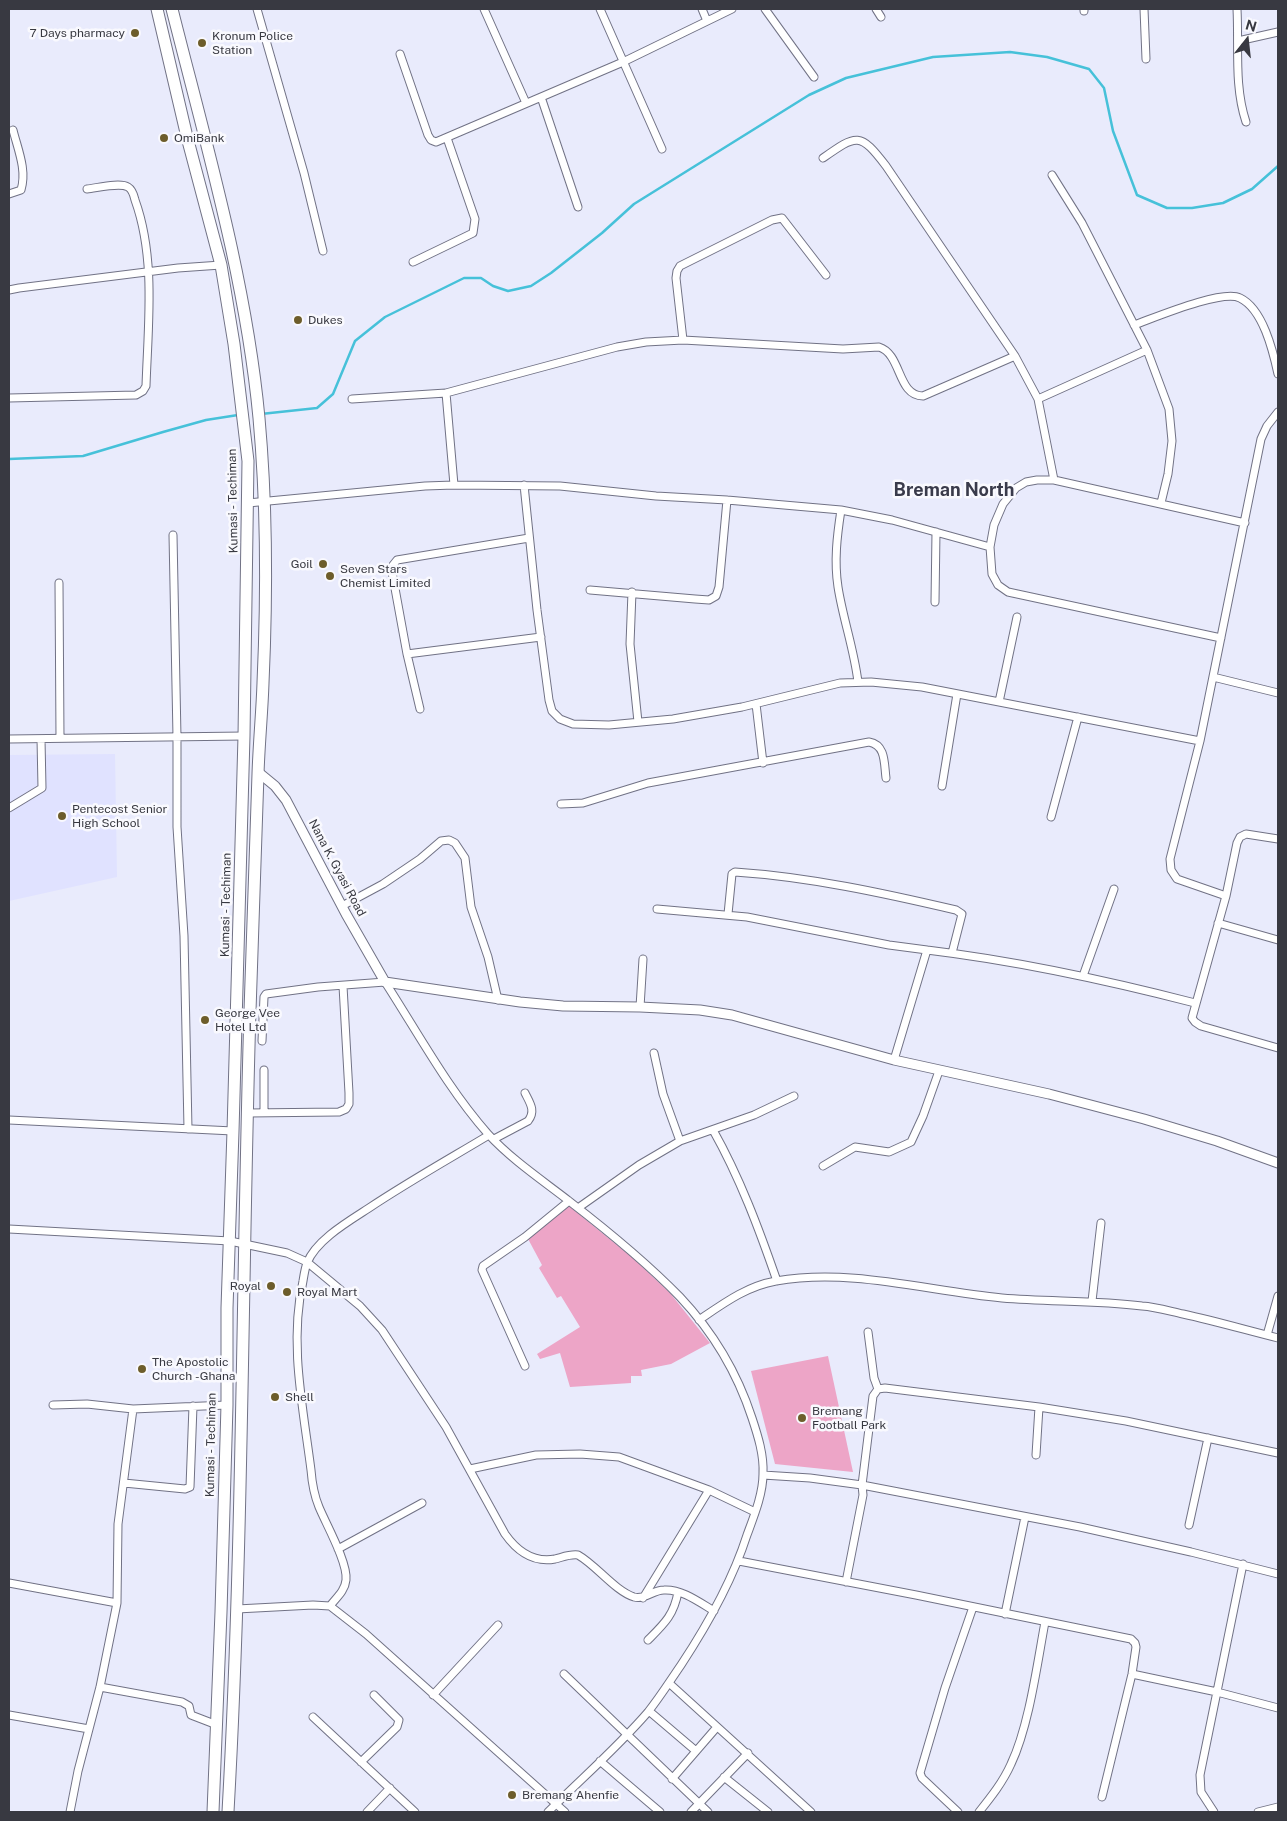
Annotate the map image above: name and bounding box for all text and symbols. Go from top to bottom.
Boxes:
north arrow [1222,15,1272,65]
text: N [1244,16,1259,35]
place label: 7 Days pharmacy [30,26,125,40]
marker: 7 Days pharmacy [129,27,141,39]
place label: Kronum Police Station [212,29,293,57]
marker: Kronum Police Station [196,37,208,49]
place label: OmiBank [174,131,224,145]
marker: OmiBank [158,132,170,144]
place label: Dukes [308,313,343,327]
marker: Dukes [292,314,304,326]
street label: Kumasi - Techiman [225,449,241,553]
district label: Breman North [894,479,1014,501]
place label: Goil [291,557,313,571]
marker: Goil [317,558,329,570]
place label: Seven Stars Chemist Limited [340,562,431,590]
marker: Seven Stars Chemist Limited [324,570,336,582]
place label: Pentecost Senior High School [72,802,167,830]
marker: Pentecost Senior High School [56,810,68,822]
street label: Nana K. Gyasi Road [305,817,369,919]
street label: Kumasi - Techiman [218,853,234,957]
place label: George Vee Hotel Ltd [215,1006,280,1034]
marker: George Vee Hotel Ltd [199,1014,211,1026]
place label: Royal [230,1279,261,1293]
marker: Royal [265,1280,277,1292]
place label: Royal Mart [297,1285,357,1299]
marker: Royal Mart [281,1286,293,1298]
place label: The Apostolic Church -Ghana [152,1355,235,1383]
marker: The Apostolic Church -Ghana [136,1363,148,1375]
place label: Shell [285,1390,314,1404]
marker: Shell [269,1391,281,1403]
street label: Kumasi - Techiman [203,1393,219,1497]
place label: Bremang Football Park [812,1404,886,1432]
marker: Bremang Football Park [796,1412,808,1424]
place label: Bremang Ahenfie [522,1788,619,1802]
marker: Bremang Ahenfie [506,1789,518,1801]

